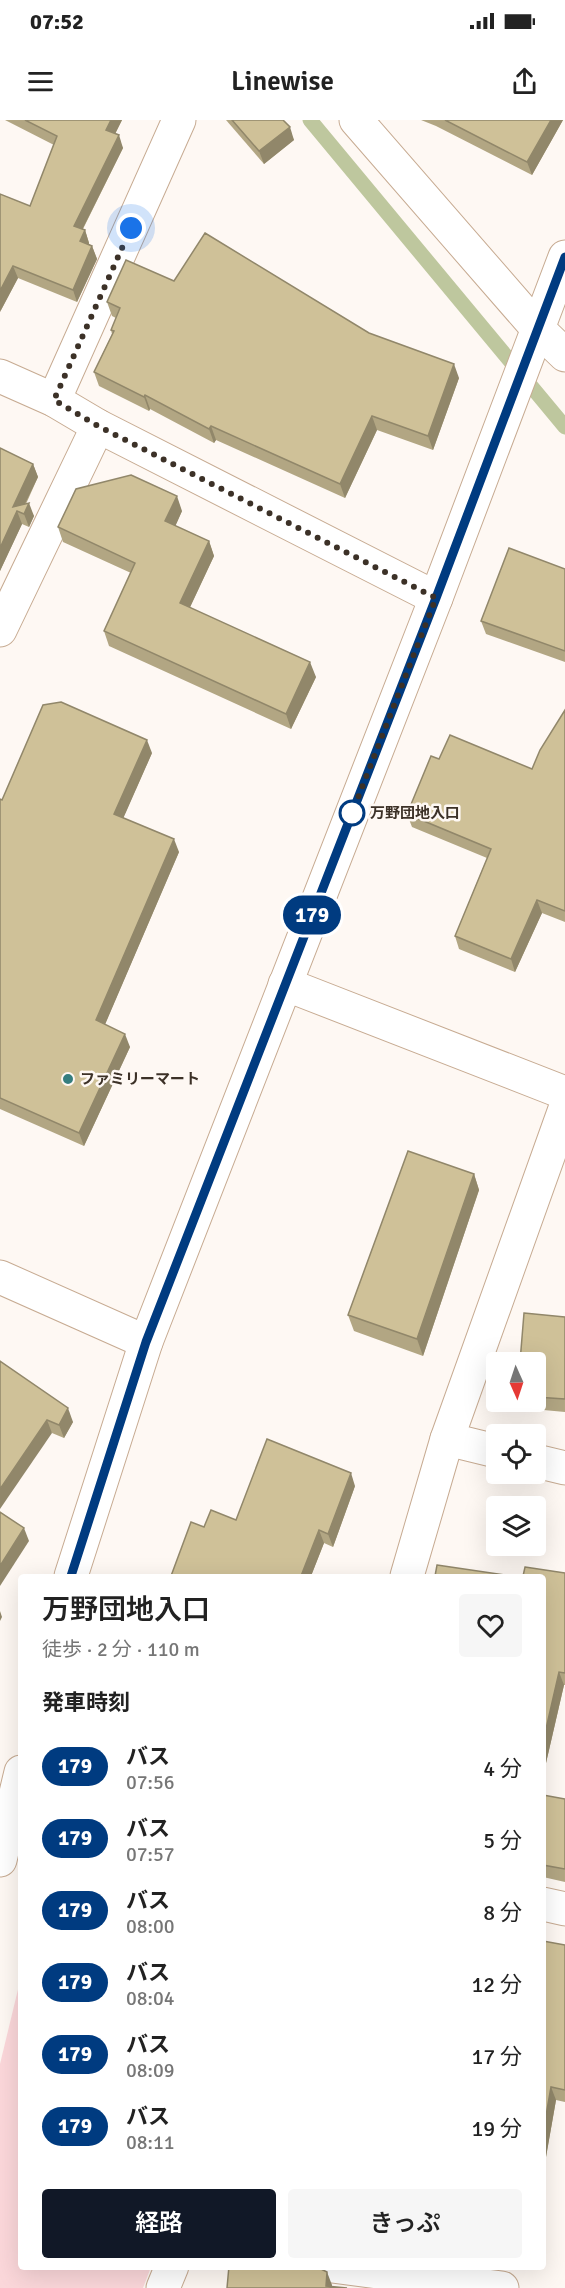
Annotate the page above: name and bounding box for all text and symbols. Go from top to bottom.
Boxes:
text: 07:52 [30,8,84,35]
icon: menu [24,65,57,98]
text: Linewise [231,65,334,98]
icon: share [508,65,541,98]
your location [116,213,146,243]
marker: 万野団地入口 [339,800,365,826]
place label: 万野団地入口 [370,804,460,822]
line badge: 179 [278,896,346,934]
text: 179 [295,902,329,928]
place label: ファミリーマート [80,1070,200,1088]
marker: ファミリーマート [61,1072,75,1086]
north arrow [486,1352,546,1412]
map controls [486,1352,546,1556]
button: locate [486,1424,546,1484]
button: layers [486,1496,546,1556]
text: 万野団地入口 [42,1593,210,1627]
button: heart [459,1594,522,1657]
text: 徒歩 · 2 分 · 110 m [42,1637,200,1662]
text: 発車時刻 [42,1689,130,1716]
text: バス [126,1743,170,1770]
text: 179 [58,1753,92,1779]
text: 4 分 [483,1755,522,1782]
text: 07:56 [126,1770,175,1795]
text: バス [126,1815,170,1842]
text: 179 [58,1825,92,1851]
text: 5 分 [483,1827,522,1854]
text: 07:57 [126,1842,175,1867]
text: バス [126,1887,170,1914]
text: 179 [58,1897,92,1923]
text: 8 分 [483,1899,522,1926]
text: 08:00 [126,1914,175,1939]
text: バス [126,1959,170,1986]
text: 179 [58,1969,92,1995]
text: 12 分 [471,1971,522,1998]
text: 08:04 [126,1986,175,2011]
text: バス [126,2031,170,2058]
text: 179 [58,2041,92,2067]
text: 17 分 [471,2043,522,2070]
text: 08:09 [126,2058,175,2083]
text: バス [126,2103,170,2130]
text: 179 [58,2113,92,2139]
text: 19 分 [471,2115,522,2142]
text: 08:11 [126,2130,175,2155]
button: 経路 [42,2189,276,2258]
button: きっぷ [288,2189,522,2258]

